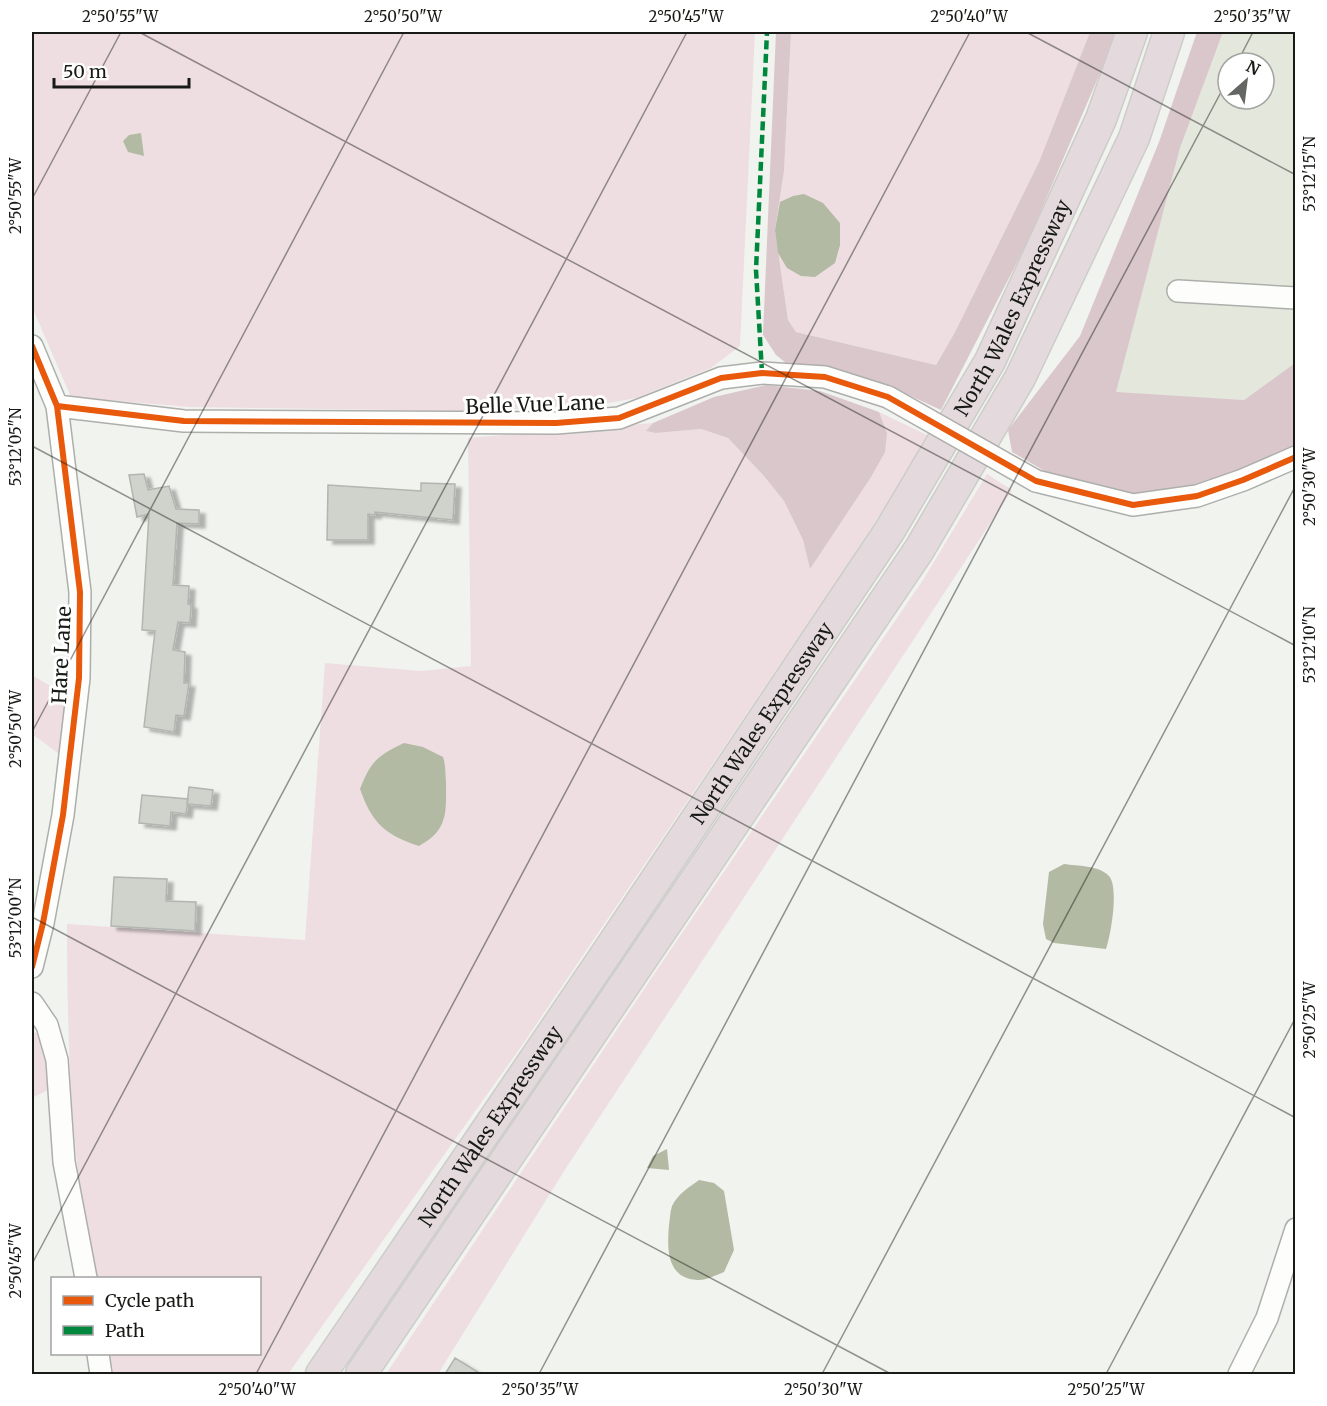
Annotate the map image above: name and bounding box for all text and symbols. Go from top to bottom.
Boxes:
text: 2°50'55"W [82,7,159,26]
text: 2°50'50"W [364,7,443,26]
text: 2°50'45"W [649,7,725,26]
text: 2°50'40"W [930,7,1009,26]
text: 2°50'35"W [1214,7,1291,26]
scale bar [54,51,189,89]
north arrow [1216,51,1276,111]
text: N [1243,56,1264,80]
text: 50 m [63,60,107,83]
text: 53°12'15"N [1300,136,1319,212]
text: 2°50'55"W [6,157,25,234]
street label: North Wales Expressway [948,195,1075,420]
street label: Belle Vue Lane [465,389,605,419]
text: 53°12'05"N [6,407,25,486]
text: 2°50'30"W [1300,447,1319,526]
street label: Hare Lane [46,606,76,704]
text: 53°12'10"N [1300,606,1319,683]
street label: North Wales Expressway [684,617,838,828]
text: 2°50'50"W [6,689,25,768]
text: 53°12'00"N [6,877,25,958]
text: 2°50'25"W [1300,981,1319,1058]
street label: North Wales Expressway [412,1020,567,1231]
text: 2°50'45"W [6,1222,25,1298]
legend [51,1277,261,1355]
text: Cycle path [105,1289,195,1312]
text: Path [105,1319,145,1342]
text: 2°50'40"W [218,1380,297,1399]
text: 2°50'35"W [502,1380,579,1399]
text: 2°50'30"W [784,1380,863,1399]
text: 2°50'25"W [1068,1380,1145,1399]

